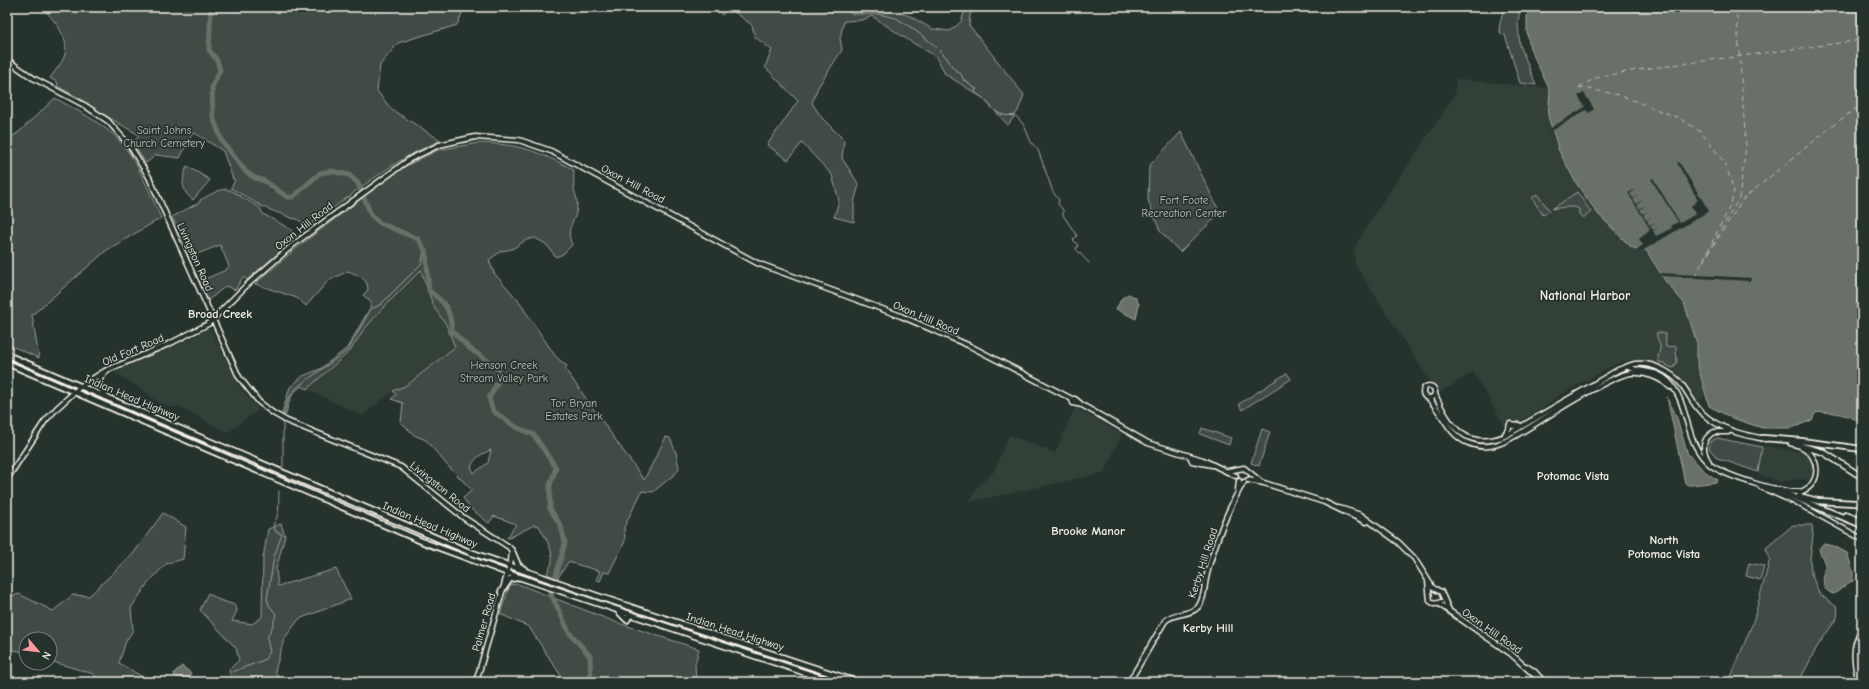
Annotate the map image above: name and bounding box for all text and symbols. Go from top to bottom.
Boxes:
park label: Saint Johns Church Cemetery [123,124,205,150]
street label: Oxon Hill Road [599,162,667,206]
park label: Fort Foote Recreation Center [1142,194,1227,220]
street label: Oxon Hill Road [272,199,336,253]
street label: Livingston Road [174,221,216,293]
district label: National Harbor [1540,288,1631,303]
street label: Oxon Hill Road [891,298,961,338]
district label: Broad Creek [188,307,252,321]
street label: Old Fort Road [100,331,166,369]
park label: Henson Creek Stream Valley Park [460,359,549,385]
street label: Indian Head Highway [83,372,182,424]
park label: Tor Bryan Estates Park [545,397,603,423]
street label: Livingston Road [407,459,473,515]
district label: Potomac Vista [1537,469,1609,483]
street label: Indian Head Highway [381,499,480,551]
district label: Brooke Manor [1051,524,1125,538]
street label: Kerby Hill Road [1186,526,1221,600]
district label: North Potomac Vista [1628,533,1700,561]
street label: Palmer Road [469,591,499,653]
street label: Oxon Hill Road [1459,606,1525,657]
street label: Indian Head Highway [685,610,786,654]
district label: Kerby Hill [1183,621,1233,635]
north arrow [18,631,58,671]
text: N [39,649,54,662]

